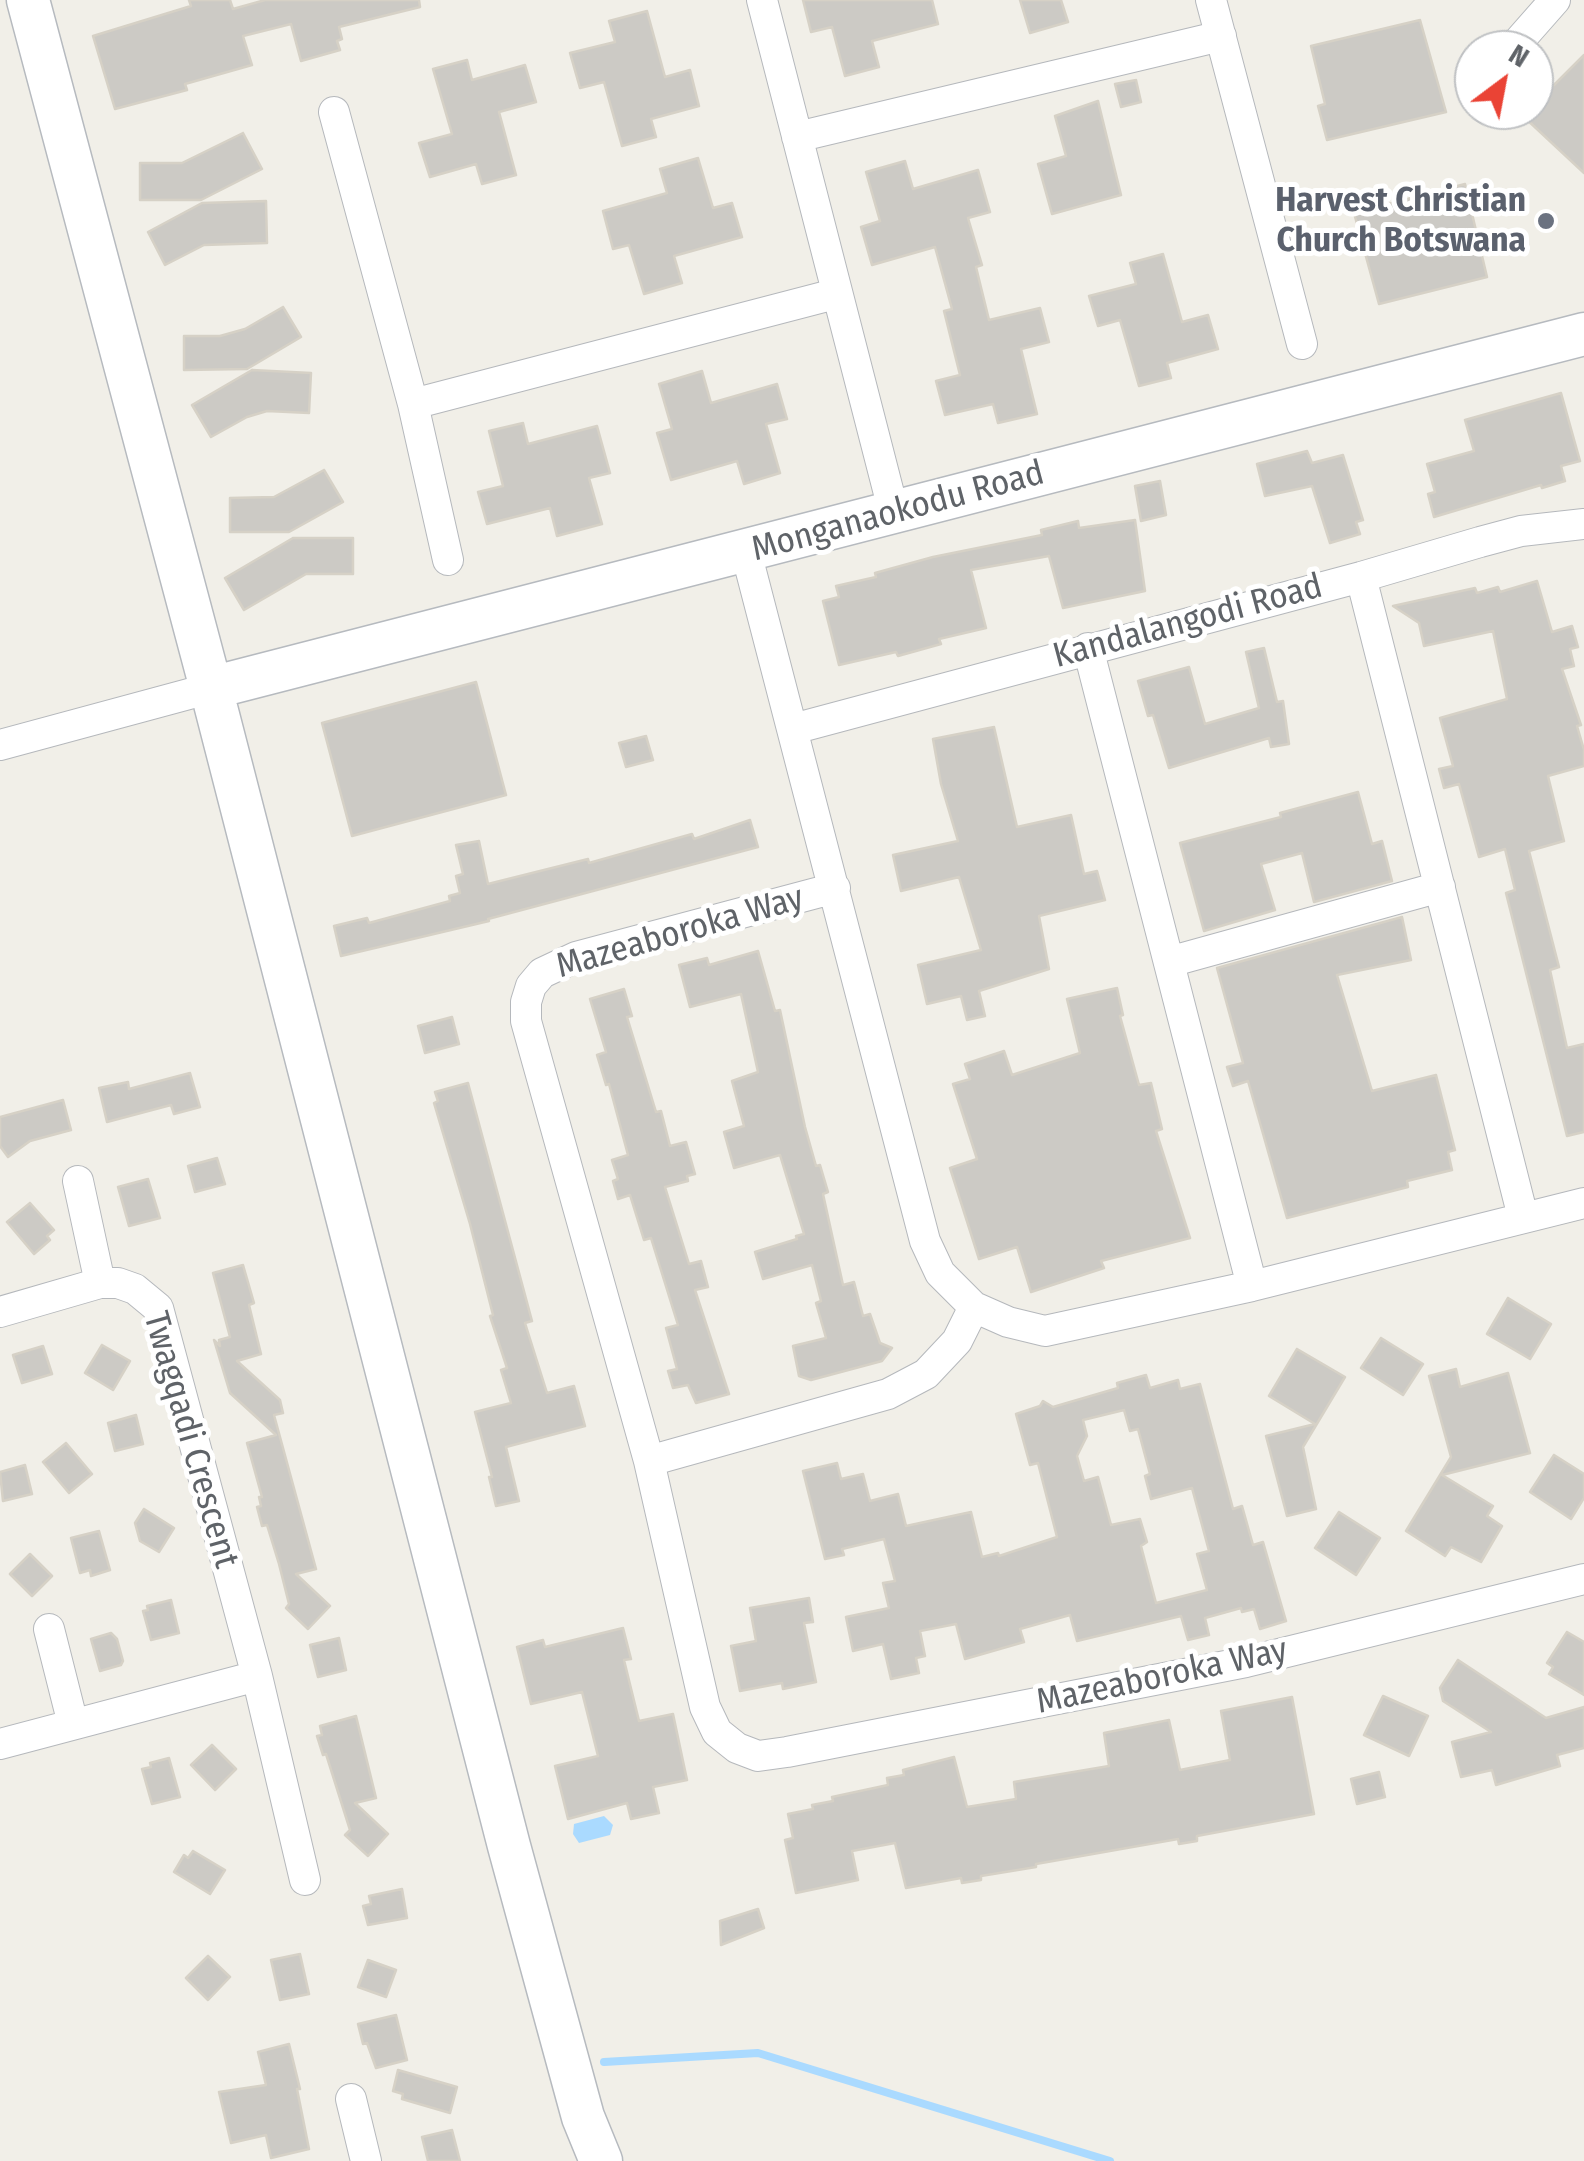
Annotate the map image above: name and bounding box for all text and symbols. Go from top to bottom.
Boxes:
north arrow [1454,30,1554,130]
text: N [1503,37,1535,74]
place label: Harvest Christian Church Botswana [1275,180,1526,262]
marker: Harvest Christian Church Botswana [1535,210,1557,232]
street label: Monganaokodu Road [747,453,1049,571]
street label: Kandalangodi Road [1049,566,1327,678]
street label: Mazeaboroka Way [552,878,808,988]
street label: Twagqadi Crescent [133,1307,247,1573]
street label: Mazeaboroka Way [1033,1630,1291,1724]

